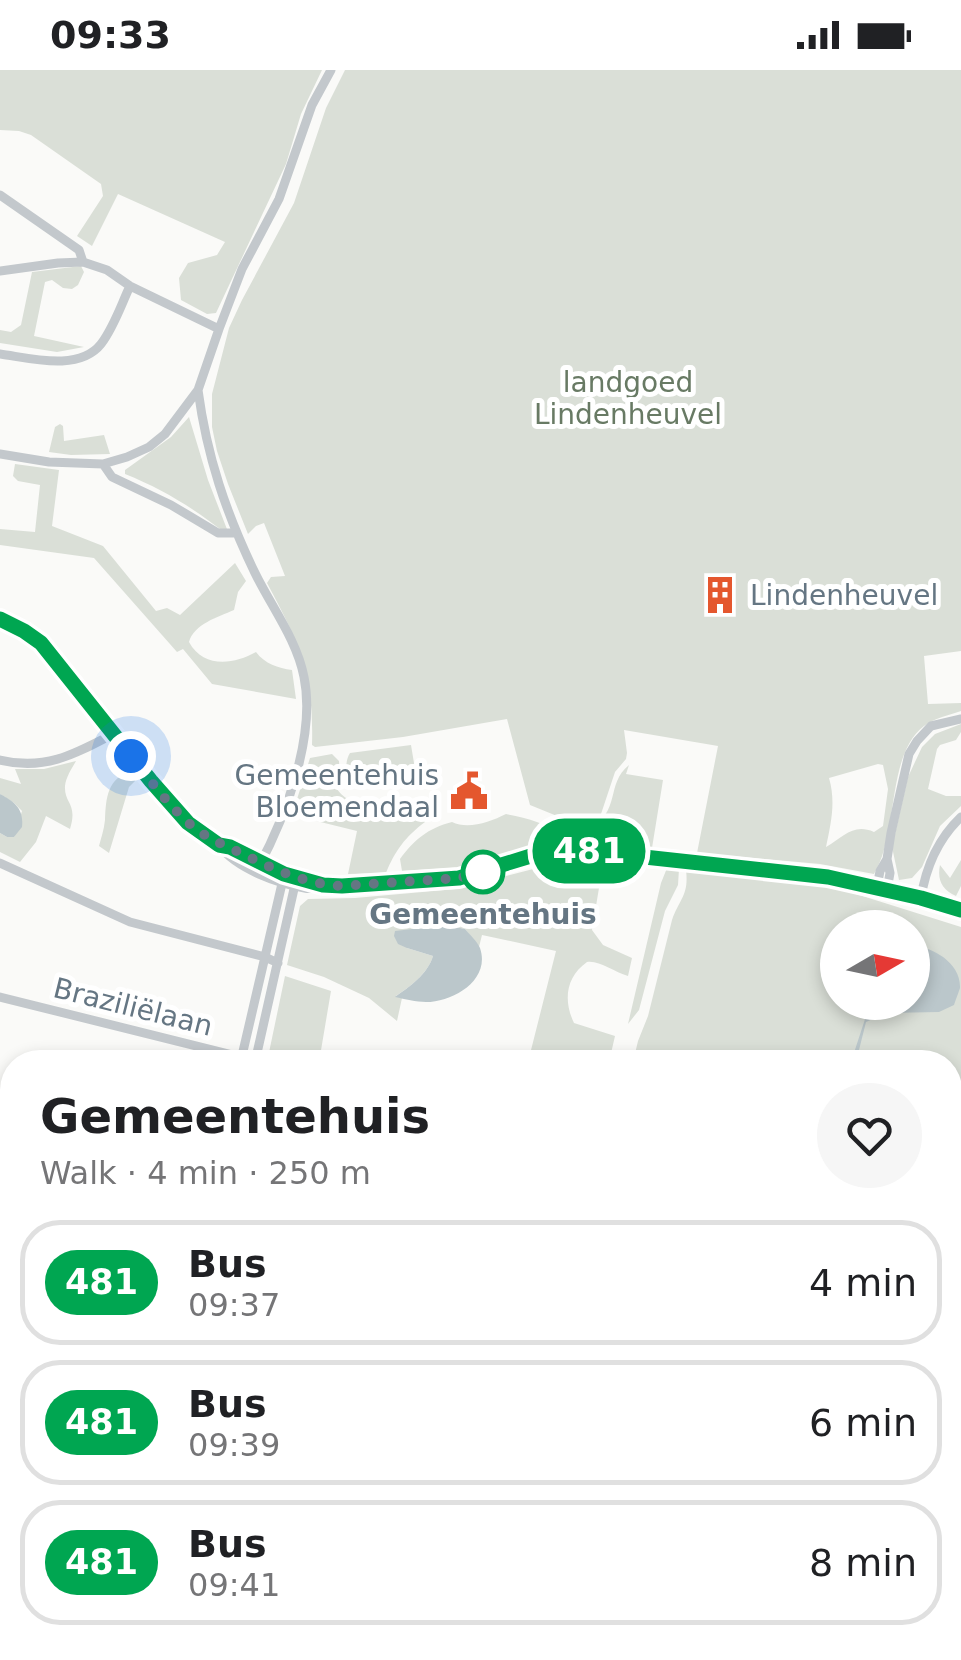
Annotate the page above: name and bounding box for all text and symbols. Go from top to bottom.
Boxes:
text: 09:33 [50,13,171,57]
park label: landgoed Lindenheuvel [534,366,722,431]
building icon: Lindenheuvel [699,574,741,616]
place label: Lindenheuvel [750,579,938,612]
your location [106,731,156,781]
place label: Gemeentehuis Bloemendaal [235,759,439,824]
public building icon: Gemeentehuis Bloemendaal [448,770,490,812]
line badge: 481 [532,818,646,884]
text: 481 [552,831,626,871]
marker: Gemeentehuis [462,851,504,893]
place label: Gemeentehuis [369,898,597,931]
north arrow [820,910,930,1020]
map controls [820,910,930,1020]
street label: Braziliëlaan [50,971,216,1043]
button: heart [817,1083,922,1188]
text: Gemeentehuis [40,1088,430,1144]
text: Walk · 4 min · 250 m [40,1154,371,1192]
text: Bus [188,1242,267,1286]
text: 4 min [809,1261,917,1305]
text: 481 [65,1262,138,1302]
text: 09:37 [188,1286,280,1324]
text: Bus [188,1382,267,1426]
text: 6 min [809,1401,917,1445]
text: 481 [65,1402,138,1442]
text: 09:39 [188,1426,280,1464]
text: Bus [188,1522,267,1566]
text: 8 min [809,1541,917,1585]
text: 481 [65,1542,138,1582]
text: 09:41 [188,1566,280,1604]

